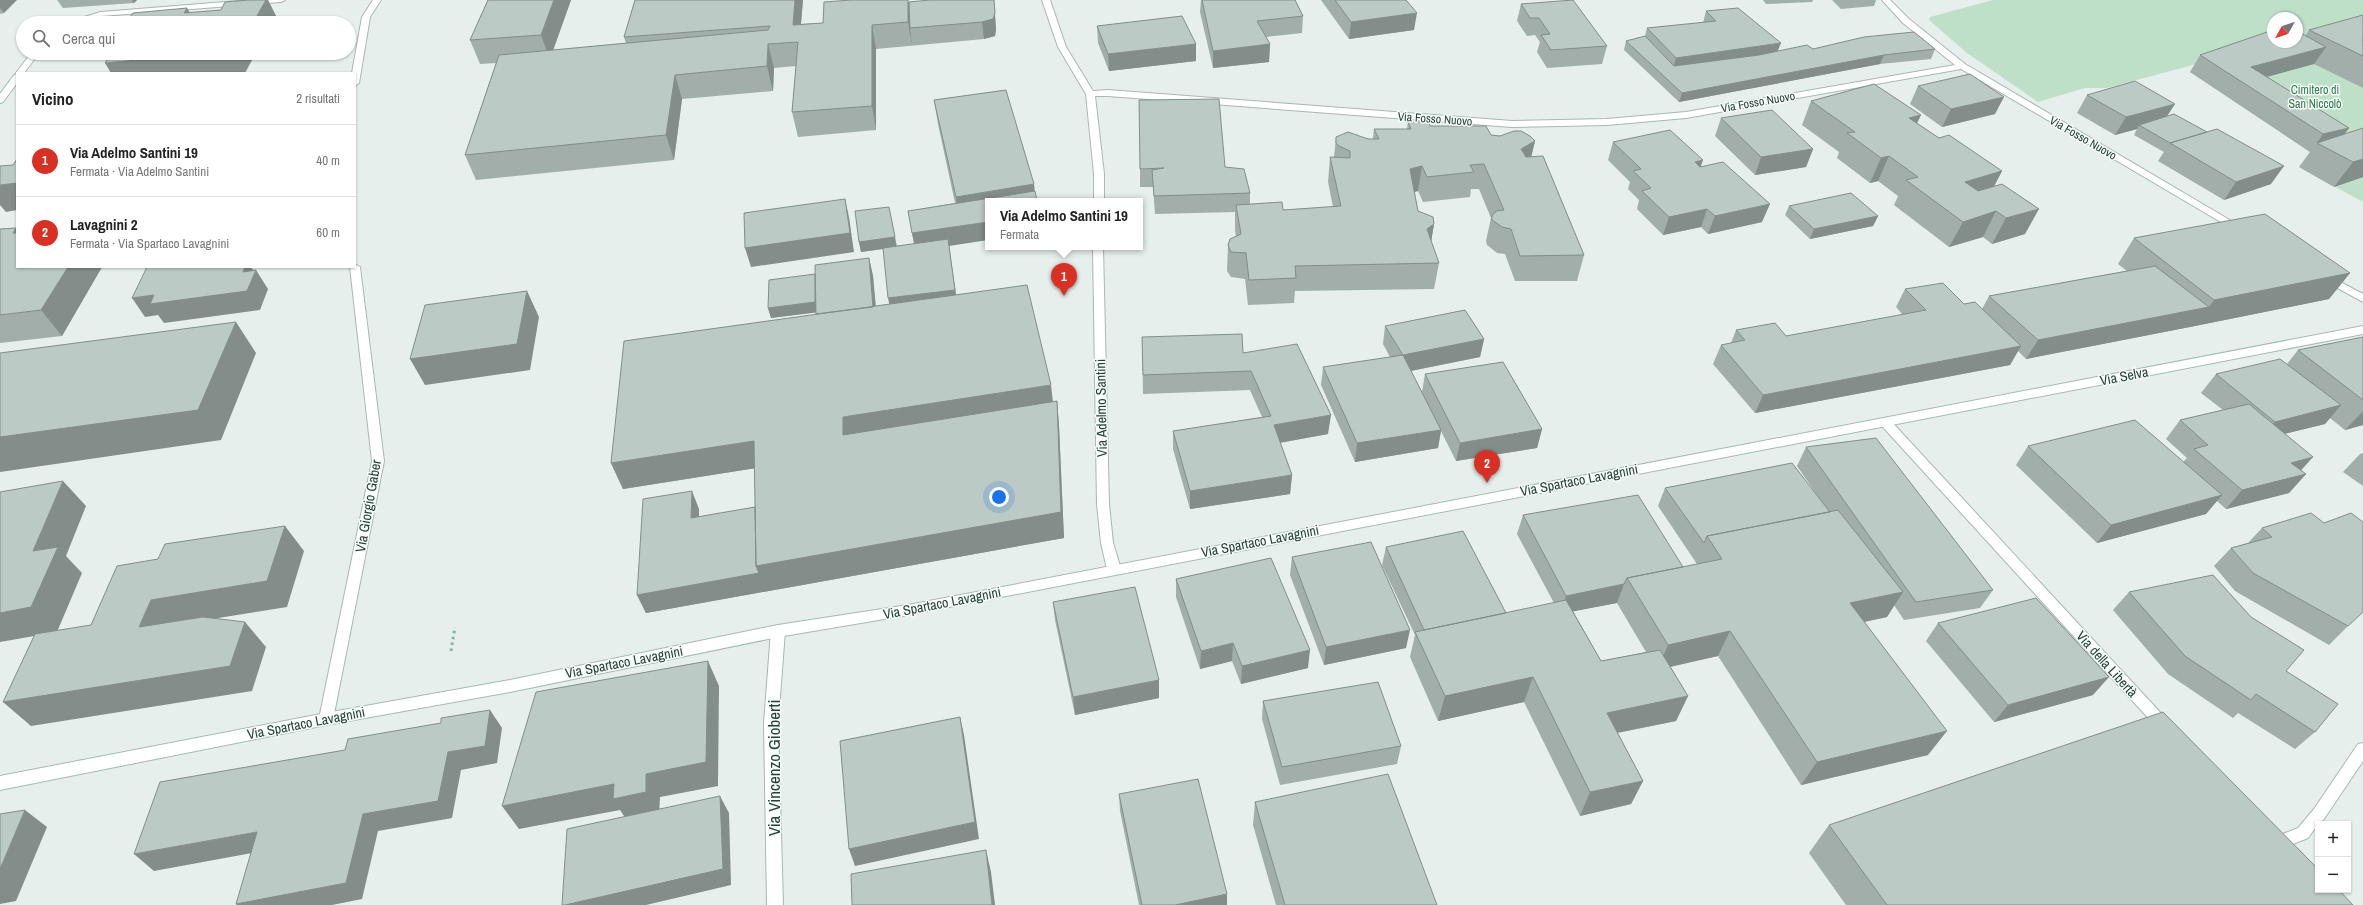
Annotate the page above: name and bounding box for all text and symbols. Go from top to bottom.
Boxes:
north arrow [2267,12,2303,48]
search box [16,16,356,60]
icon: search [30,27,52,49]
text: Cerca qui [62,28,115,49]
park label: Cimitero di San Niccolò [2288,82,2342,112]
text: Vicino [32,87,74,110]
street label: Via Fosso Nuovo [1720,88,1796,116]
text: 2 risultati [296,90,340,107]
street label: Via Fosso Nuovo [1397,108,1473,130]
street label: Via Fosso Nuovo [2047,112,2119,164]
text: Via Adelmo Santini 19 [70,142,198,163]
text: 1 [42,152,48,169]
text: 40 m [316,152,340,169]
text: Fermata · Via Adelmo Santini [70,163,209,180]
popup [985,198,1143,250]
text: Via Adelmo Santini 19 [1000,205,1128,226]
text: Lavagnini 2 [70,214,138,235]
text: 2 [42,224,48,241]
text: 60 m [316,224,340,241]
text: Fermata [1000,226,1039,243]
text: Fermata · Via Spartaco Lavagnini [70,235,229,252]
pin: 1 [1051,263,1077,296]
street label: Via Adelmo Santini [1091,359,1111,457]
street label: Via Selva [2098,362,2150,390]
pin: 2 [1474,450,1500,483]
street label: Via Giorgio Gaber [351,458,385,554]
street label: Via Spartaco Lavagnini [1518,460,1640,500]
your location [989,487,1009,507]
street label: Via Spartaco Lavagnini [1199,521,1321,561]
street label: Via Spartaco Lavagnini [881,583,1003,623]
street label: Via della Libertà [2072,627,2142,701]
street label: Via Spartaco Lavagnini [563,642,685,682]
street label: Via Vincenzo Gioberti [762,700,785,836]
street label: Via Spartaco Lavagnini [245,703,367,743]
map controls [2315,821,2351,893]
button: + [2315,821,2351,857]
button: − [2315,857,2351,893]

